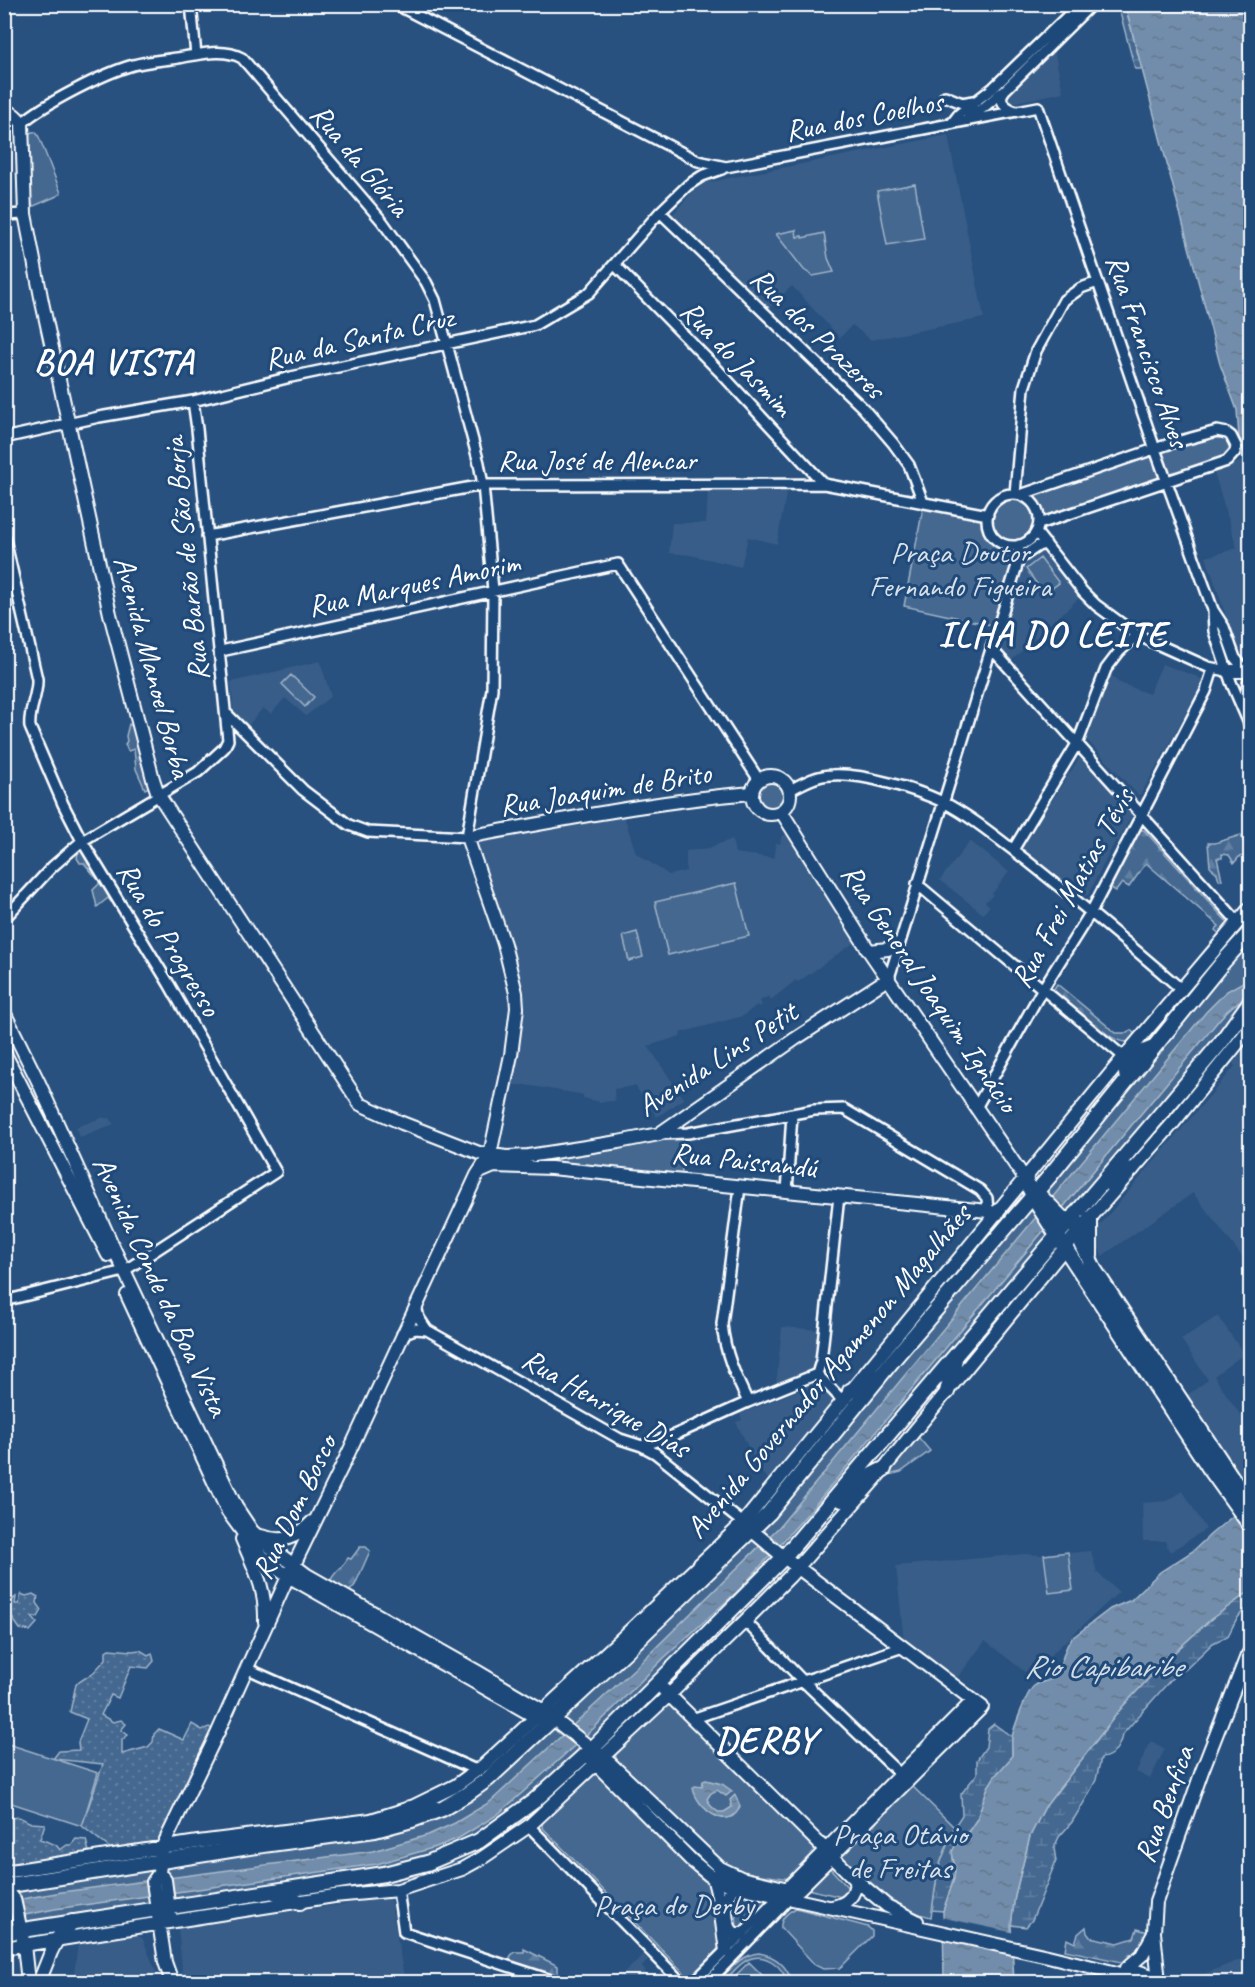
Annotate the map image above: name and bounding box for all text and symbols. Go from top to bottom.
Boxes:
street label: Rua dos Coelhos [782,82,949,150]
street label: Rua da Glória [302,96,419,226]
street label: Rua Francisco Alves [1097,250,1200,455]
street label: Rua dos Prazeres [742,259,896,409]
street label: Rua do Jasmim [672,292,803,426]
street label: Rua da Santa Cruz [261,297,460,378]
district label: BOA VISTA [34,339,195,385]
street label: Rua Barão de São Borja [154,433,218,683]
street label: Rua José de Alencar [498,441,698,479]
park label: Praça Doutor Fernando Figueira [869,533,1053,605]
street label: Rua Marques Amorim [305,543,525,625]
street label: Avenida Manoel Borba [105,552,201,784]
district label: ILHA DO LEITE [938,611,1171,657]
street label: Rua Joaquim de Brito [497,753,715,824]
street label: Rua Frei Matias Tévis [1002,779,1144,994]
street label: Rua do Progresso [108,855,231,1024]
street label: Rua General Joaquim Ignácio [833,857,1029,1122]
street label: Avenida Lins Petit [630,991,807,1125]
street label: Rua Paissandú [670,1134,821,1187]
street label: Avenida Conde da Boa Vista [84,1150,239,1424]
street label: Avenida Governador Agamenon Magalhães [677,1194,981,1546]
street label: Rua Henrique Dias [515,1340,699,1468]
street label: Rua Dom Bosco [243,1426,347,1585]
water label: Rio Capibaribe [1024,1646,1186,1687]
district label: DERBY [715,1717,823,1763]
street label: Rua Benfica [1125,1739,1203,1868]
park label: Praça Otávio de Freitas [833,1815,970,1887]
park label: Praça do Derby [594,1886,757,1924]

